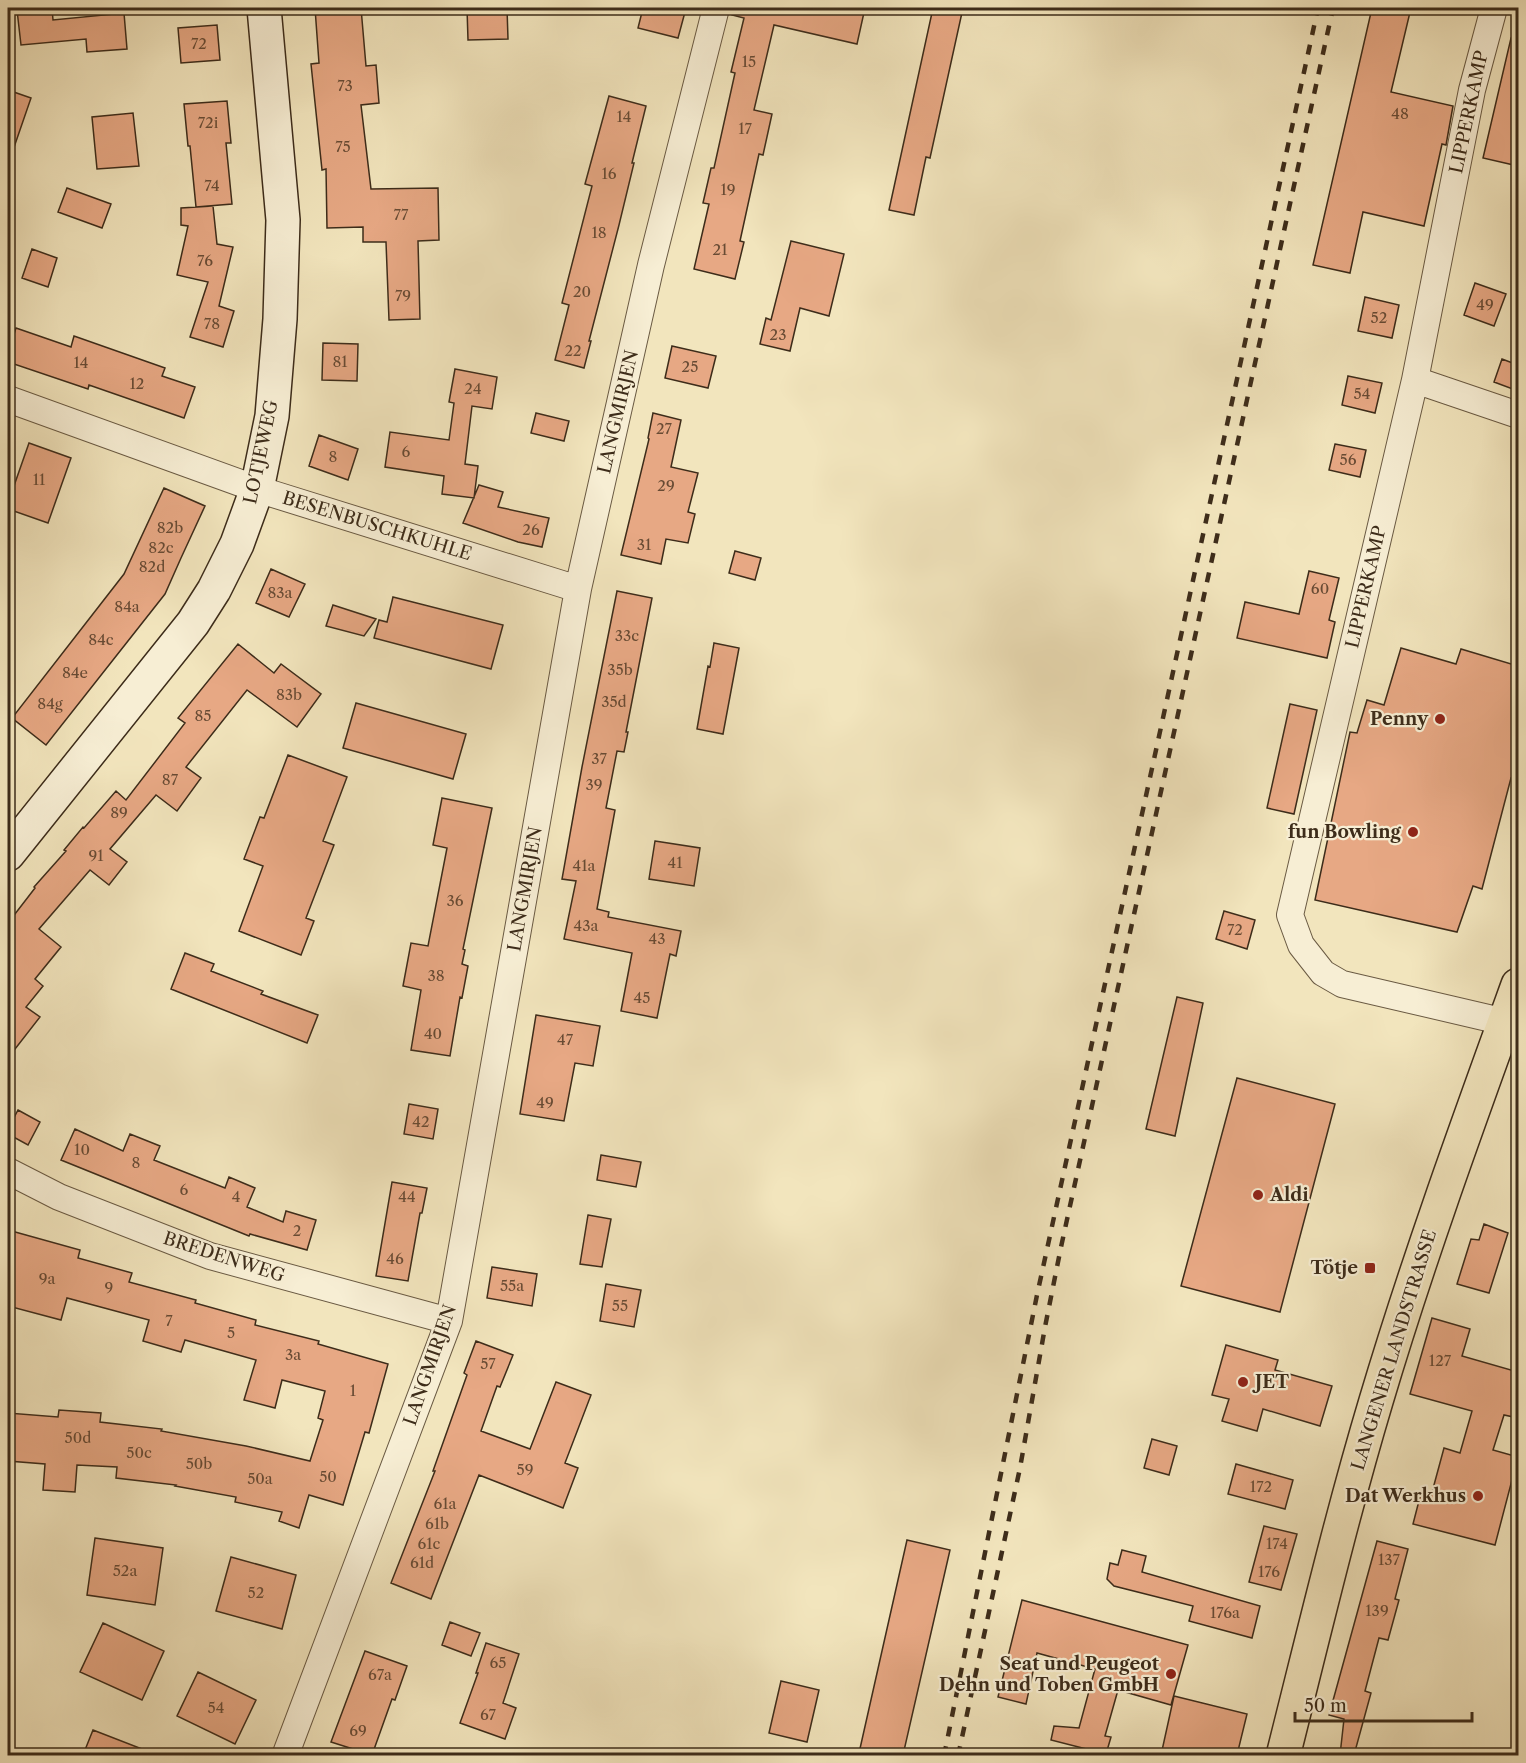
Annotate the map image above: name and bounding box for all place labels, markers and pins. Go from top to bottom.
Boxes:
place label: Penny [1370,708,1429,730]
marker: Penny [1433,712,1447,726]
place label: fun Bowling [1288,821,1402,843]
marker: fun Bowling [1406,825,1420,839]
place label: Aldi [1269,1184,1309,1206]
marker: Aldi [1251,1188,1265,1202]
place label: Tötje [1310,1257,1358,1279]
marker: Tötje [1363,1261,1377,1275]
place label: JET [1252,1371,1289,1393]
marker: JET [1236,1375,1250,1389]
place label: Dat Werkhus [1345,1485,1466,1507]
marker: Dat Werkhus [1471,1489,1485,1503]
place label: Seat und Peugeot Dehn und Toben GmbH [939,1653,1160,1696]
marker: Seat und Peugeot Dehn und Toben GmbH [1164,1667,1178,1681]

